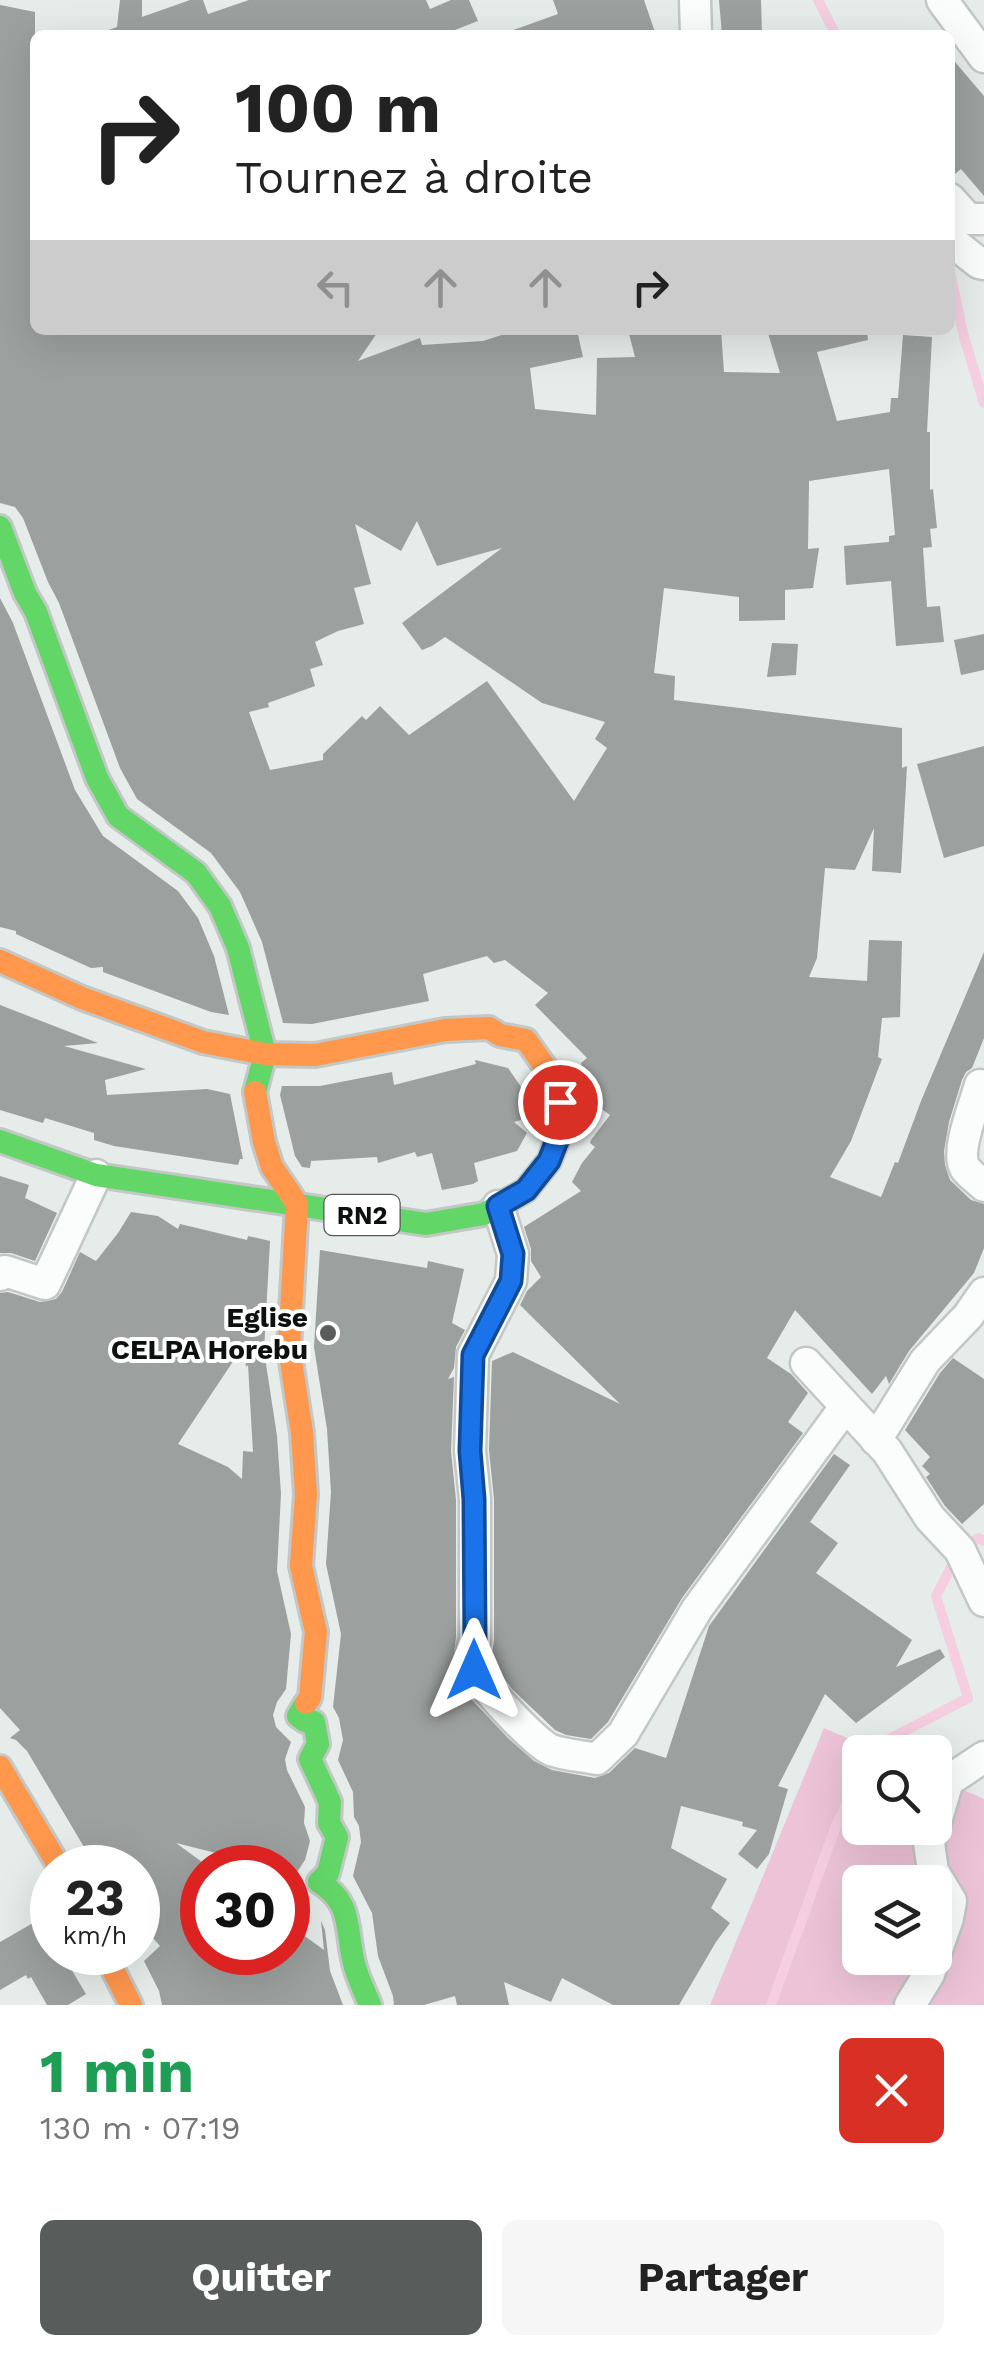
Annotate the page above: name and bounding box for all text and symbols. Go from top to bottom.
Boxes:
text: 100 m [235,67,441,149]
icon: right [70,70,200,200]
text: Tournez à droite [235,151,593,204]
icon: left [308,260,363,315]
icon: ahead [413,260,468,315]
icon: ahead [518,260,573,315]
icon: right [623,260,678,315]
pin [518,1060,603,1145]
icon: arrive [533,1075,588,1130]
road number: RN2 [324,1195,400,1235]
place label: Eglise CELPA Horebu [111,1301,308,1366]
marker: Eglise CELPA Horebu [317,1322,339,1344]
position arrow [422,1618,526,1722]
map controls [842,1735,952,1975]
button: search [842,1735,952,1845]
speed limit sign: 30 [180,1845,310,1975]
button: layers [842,1865,952,1975]
text: 23 [65,1868,125,1927]
text: km/h [63,1921,127,1950]
text: 1 min [40,2036,194,2107]
button: close [839,2038,944,2143]
text: 130 m · 07:19 [40,2109,240,2147]
button: Quitter [40,2220,482,2335]
button: Partager [502,2220,944,2335]

